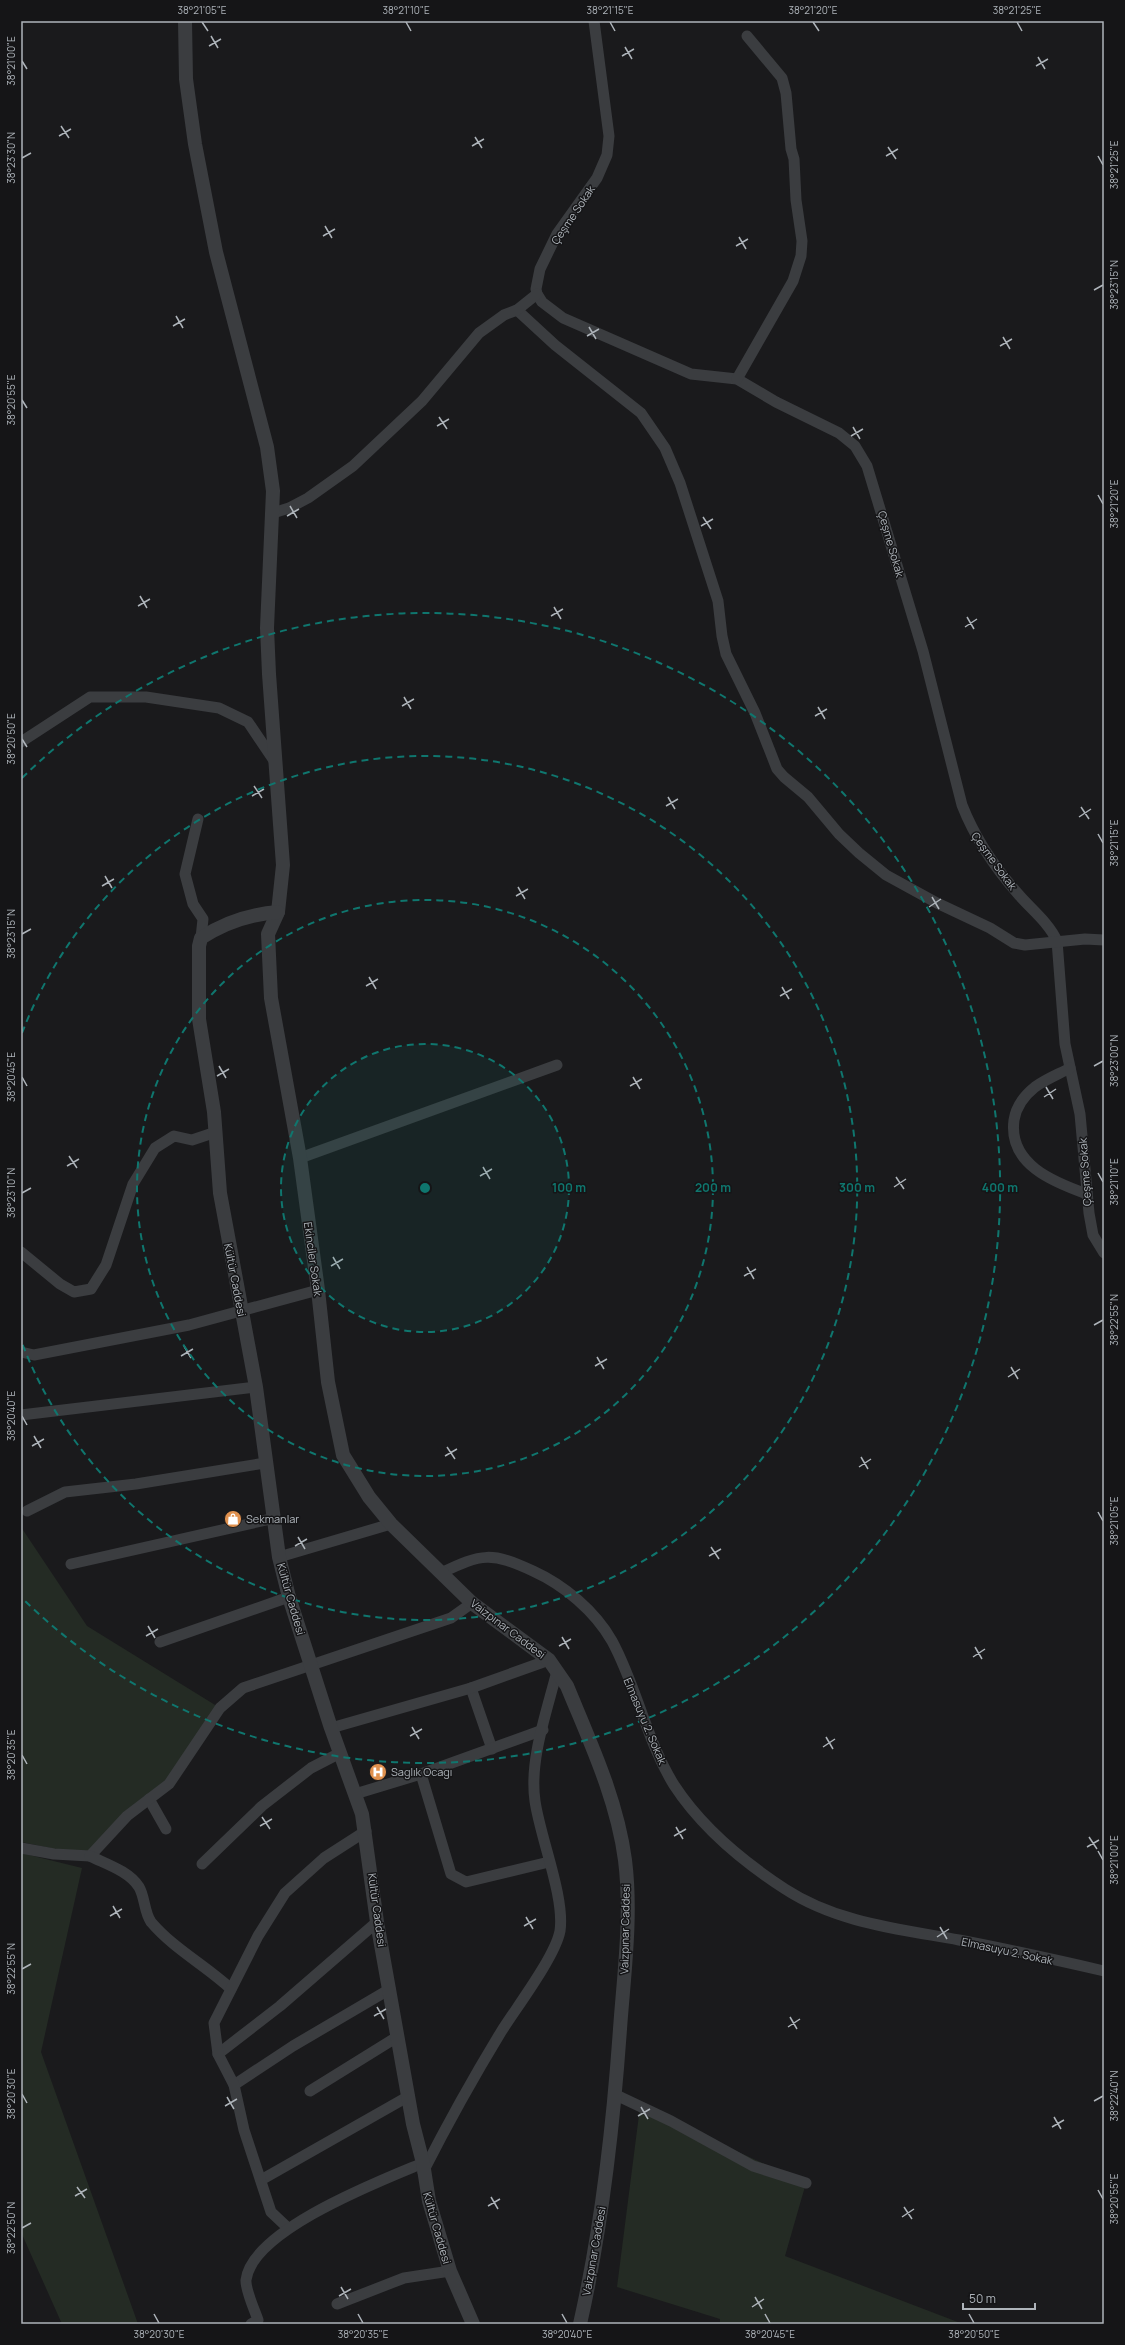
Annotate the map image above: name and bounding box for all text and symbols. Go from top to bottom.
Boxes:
text: 38°21'05"E [177,3,227,17]
text: 38°21'10"E [382,3,430,17]
text: 38°21'15"E [587,3,634,17]
text: 38°21'20"E [789,3,838,17]
text: 38°21'25"E [993,3,1042,17]
text: 38°21'00"E [4,36,18,86]
text: 38°23'30"N [4,132,18,184]
text: 38°21'25"E [1107,140,1121,189]
street label: Çeşme Sokak [547,182,598,247]
text: 38°23'15"N [1107,260,1121,310]
text: 38°20'55"E [4,374,18,425]
text: 38°21'20"E [1107,479,1121,529]
street label: Çeşme Sokak [875,509,908,579]
text: 38°20'50"E [4,713,18,765]
text: 38°21'15"E [1107,819,1121,866]
street label: Çeşme Sokak [968,829,1021,893]
text: 38°23'15"N [4,909,18,959]
text: 38°23'00"N [1107,1035,1121,1087]
text: 38°20'45"E [4,1052,18,1102]
street label: Çeşme Sokak [1075,1137,1094,1207]
text: 38°21'10"E [1107,1158,1121,1206]
text: 38°23'10"N [4,1168,18,1218]
text: 100 m [552,1179,586,1196]
text: 200 m [695,1179,731,1196]
text: 300 m [839,1179,875,1196]
text: 400 m [982,1179,1018,1196]
centre of rings [418,1181,432,1195]
street label: Ekinciler Sokak [301,1221,326,1298]
street label: Kültür Caddesi [221,1242,250,1318]
text: 38°22'55"N [1107,1294,1121,1346]
text: 38°20'40"E [4,1391,18,1441]
text: 38°21'05"E [1107,1496,1121,1546]
shop icon: Sekmanlar [223,1509,243,1529]
place label: Sekmanlar [246,1511,299,1526]
street label: Kültür Caddesi [274,1561,309,1637]
street label: Vaizpınar Caddesi [468,1595,549,1662]
street label: Elmasuyu 2. Sokak [620,1675,671,1767]
text: 38°20'35"E [4,1729,18,1780]
hospital icon: Saglık Ocagı [368,1762,388,1782]
place label: Saglık Ocagı [391,1764,452,1779]
text: 38°21'00"E [1107,1835,1121,1885]
street label: Kültür Caddesi [365,1872,390,1948]
street label: Vaizpınar Caddesi [616,1884,633,1974]
street label: Elmasuyu 2. Sokak [960,1934,1055,1968]
text: 38°22'55"N [4,1943,18,1995]
text: 38°20'30"E [4,2068,18,2120]
text: 38°22'40"N [1107,2070,1121,2121]
text: 38°20'55"E [1107,2173,1121,2224]
street label: Kültür Caddesi [420,2190,455,2266]
text: 38°22'50"N [4,2202,18,2254]
street label: Vaizpınar Caddesi [578,2205,609,2297]
scale bar [963,2285,1035,2311]
text: 50 m [969,2290,996,2307]
text: 38°20'30"E [133,2327,185,2341]
text: 38°20'35"E [338,2327,389,2341]
text: 38°20'40"E [542,2327,592,2341]
text: 38°20'45"E [745,2327,795,2341]
text: 38°20'50"E [948,2327,1000,2341]

